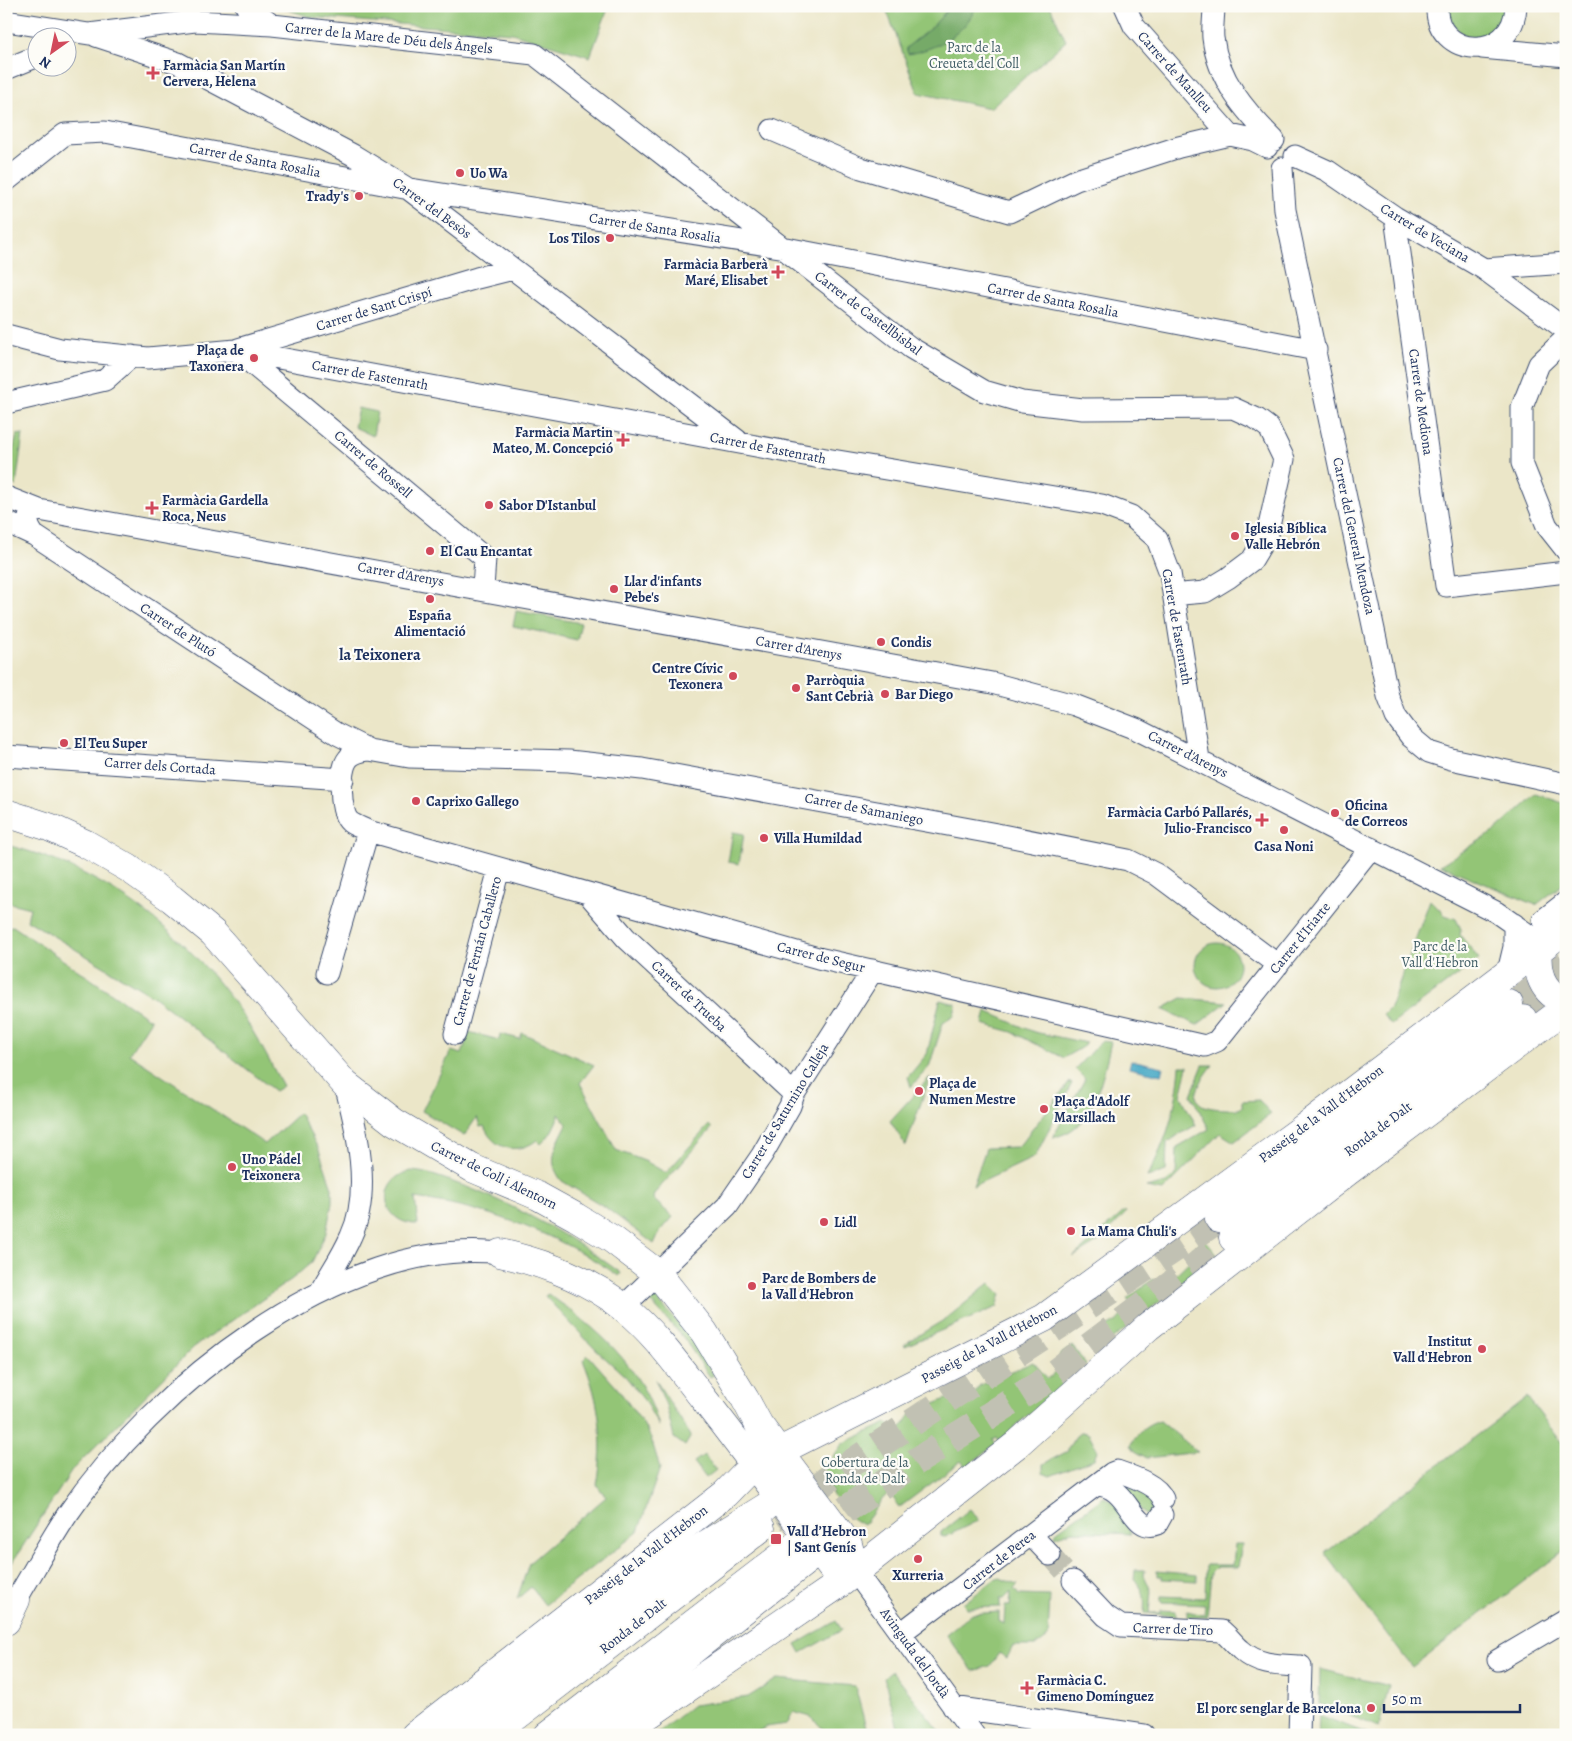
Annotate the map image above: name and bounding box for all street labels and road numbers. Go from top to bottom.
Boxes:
street label: Carrer de la Mare de Déu dels Àngels [284,18,494,58]
street label: Carrer de Manlleu [1133,27,1217,117]
street label: Carrer de Santa Rosalia [188,138,323,182]
street label: Carrer del Besòs [389,173,475,243]
street label: Carrer de Veciana [1377,199,1474,267]
street label: Carrer de Santa Rosalia [588,208,723,248]
street label: Carrer de Castellbisbal [811,267,926,360]
street label: Carrer de Santa Rosalia [986,278,1121,322]
street label: Carrer de Sant Crispí [314,282,434,336]
street label: Carrer de Mediona [1404,348,1438,457]
street label: Carrer de Fastenrath [310,355,430,395]
street label: Carrer de Rossell [330,426,416,503]
street label: Carrer de Fastenrath [708,427,828,469]
street label: Carrer del General Mendoza [1328,456,1380,617]
street label: Carrer d'Arenys [356,557,446,591]
street label: Carrer de Fastenrath [1157,567,1197,687]
street label: Carrer de Plutó [136,598,220,662]
street label: Carrer d'Arenys [754,631,844,665]
street label: Carrer d'Arenys [1145,726,1231,782]
street label: Carrer dels Cortada [104,753,217,779]
street label: Carrer de Samaniego [803,788,925,830]
street label: Carrer de Fernán Caballero [448,874,506,1028]
street label: Carrer d'Iriarte [1265,898,1335,978]
street label: Carrer de Segur [775,937,868,977]
street label: Carrer de Trueba [647,956,731,1036]
street label: Carrer de Saturnino Calleja [737,1039,833,1183]
street label: Passeig de la Vall d'Hebron [1255,1061,1387,1167]
street label: Ronda de Dalt [1340,1097,1416,1161]
street label: Carrer de Coll i Alentorn [428,1136,561,1214]
street label: Passeig de la Vall d'Hebron [918,1300,1061,1388]
street label: Passeig de la Vall d'Hebron [580,1501,712,1609]
street label: Carrer de Perea [958,1525,1040,1595]
street label: Ronda de Dalt [595,1593,671,1658]
street label: Avinguda del Jordà [875,1603,955,1702]
street label: Carrer de Tiro [1133,1618,1213,1640]

